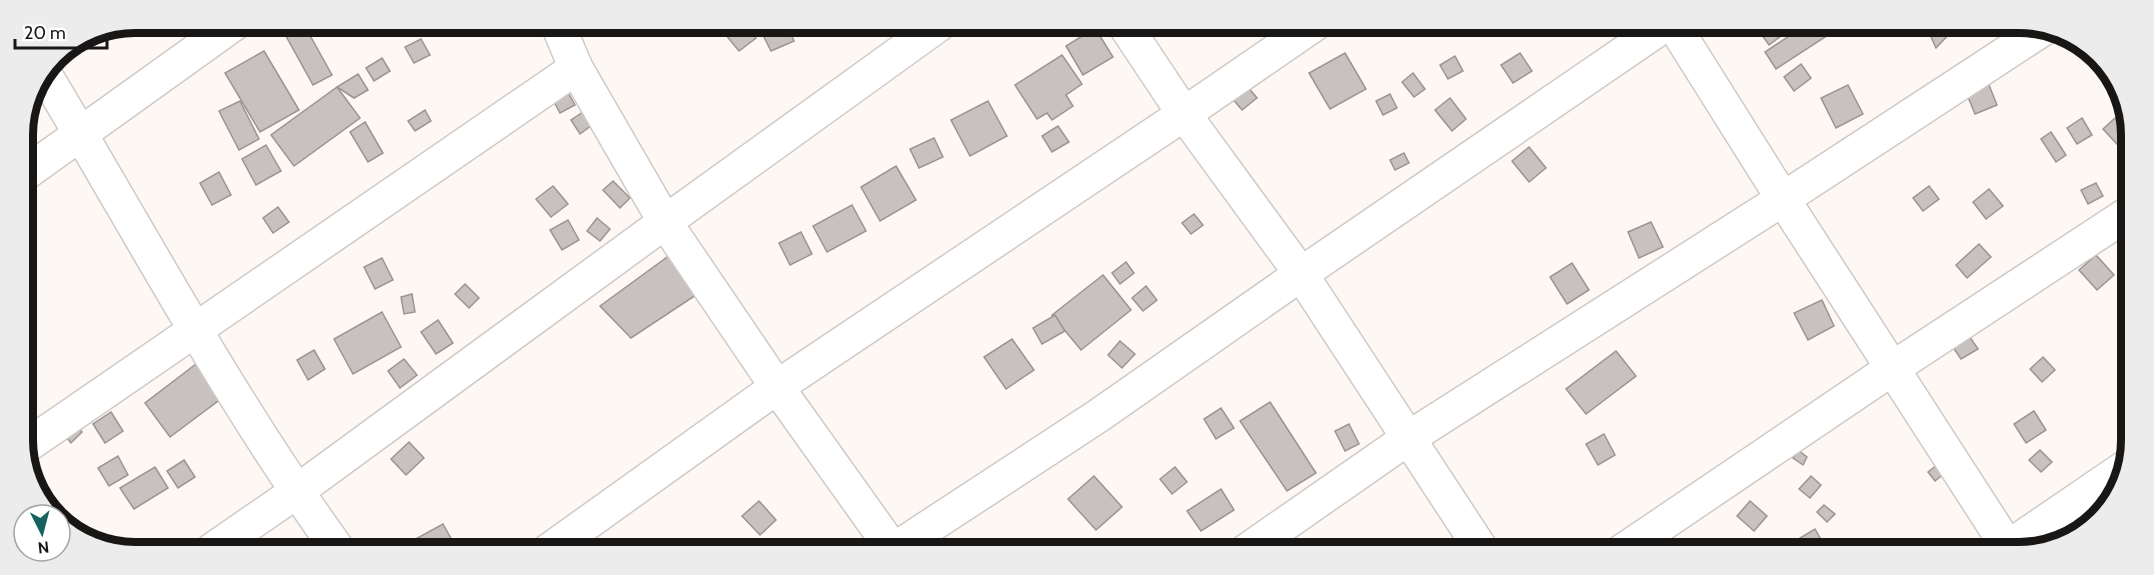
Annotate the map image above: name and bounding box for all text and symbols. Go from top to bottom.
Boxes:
scale bar [15,12,106,50]
text: 20 m [24,22,66,44]
north arrow [12,503,72,563]
text: N [37,537,50,557]

